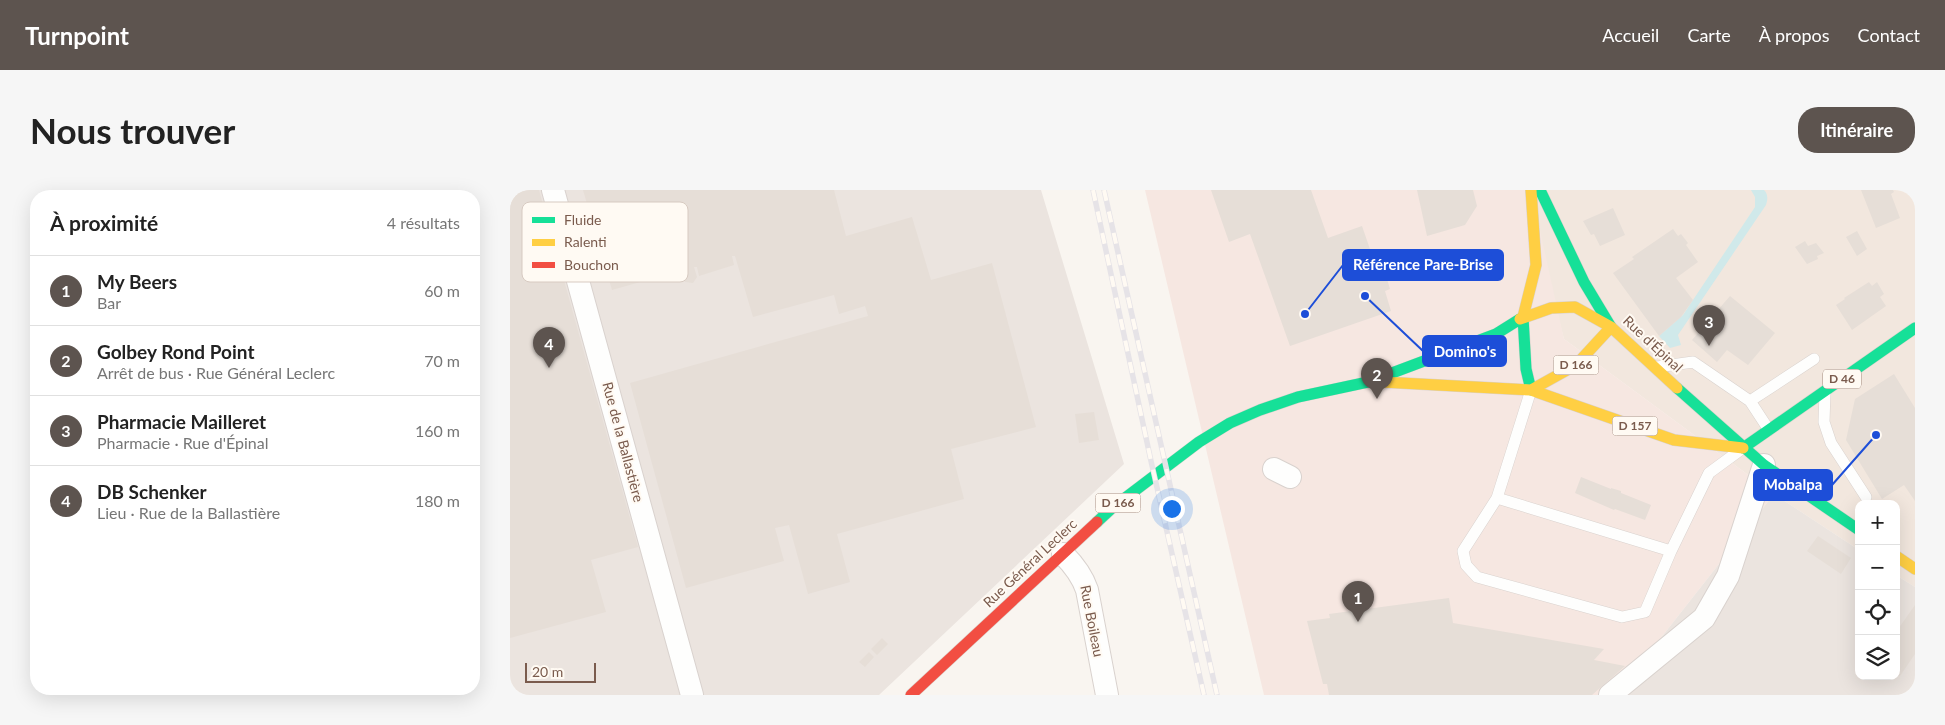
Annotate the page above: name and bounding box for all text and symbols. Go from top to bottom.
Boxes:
text: Turnpoint [25,21,129,50]
text: Accueil [1602,24,1659,46]
text: Carte [1687,24,1731,46]
text: À propos [1759,24,1830,46]
text: Contact [1858,24,1920,46]
button: Itinéraire [1798,107,1915,153]
text: Nous trouver [30,109,235,151]
legend [522,202,688,282]
text: À proximité [50,210,158,235]
text: Fluide [564,211,602,228]
text: 4 résultats [387,213,460,232]
text: Ralenti [564,233,607,250]
callout: Référence Pare-Brise [1343,250,1503,280]
text: Référence Pare-Brise [1353,255,1493,273]
text: Bouchon [564,256,619,273]
text: My Beers [97,270,177,293]
text: 1 [61,281,71,300]
text: 60 m [424,281,460,300]
text: Bar [97,293,121,312]
pin: 3 [1693,305,1725,346]
street label: Rue d'Épinal [1620,312,1687,375]
pin: 4 [533,327,565,368]
callout: Domino's [1423,336,1506,366]
text: Golbey Rond Point [97,340,254,363]
text: Domino's [1434,342,1497,360]
text: 2 [61,351,71,370]
text: 70 m [424,351,460,370]
road number: D 166 [1554,356,1598,374]
pin: 2 [1361,358,1393,399]
text: Arrêt de bus · Rue Général Leclerc [97,363,335,382]
road number: D 46 [1823,370,1861,388]
street label: Rue de la Ballastière [599,380,648,504]
text: Pharmacie Mailleret [97,410,266,433]
road number: D 157 [1612,417,1658,436]
text: 3 [61,421,71,440]
text: 160 m [415,421,460,440]
text: Pharmacie · Rue d'Épinal [97,433,269,452]
callout: Mobalpa [1754,470,1832,500]
text: Mobalpa [1764,475,1822,493]
text: DB Schenker [97,480,207,503]
text: 4 [61,491,71,510]
text: 180 m [415,491,460,510]
road number: D 166 [1096,494,1140,512]
your location [1159,496,1185,522]
map controls [1855,500,1900,680]
button: + [1855,500,1900,545]
text: Lieu · Rue de la Ballastière [97,503,280,522]
street label: Rue Général Leclerc [979,515,1080,610]
button: − [1855,545,1900,590]
pin: 1 [1342,581,1374,622]
street label: Rue Boileau [1077,583,1108,658]
button: locate [1855,590,1900,635]
button: layers [1855,635,1900,680]
scale bar [525,660,596,683]
text: 20 m [532,663,563,680]

